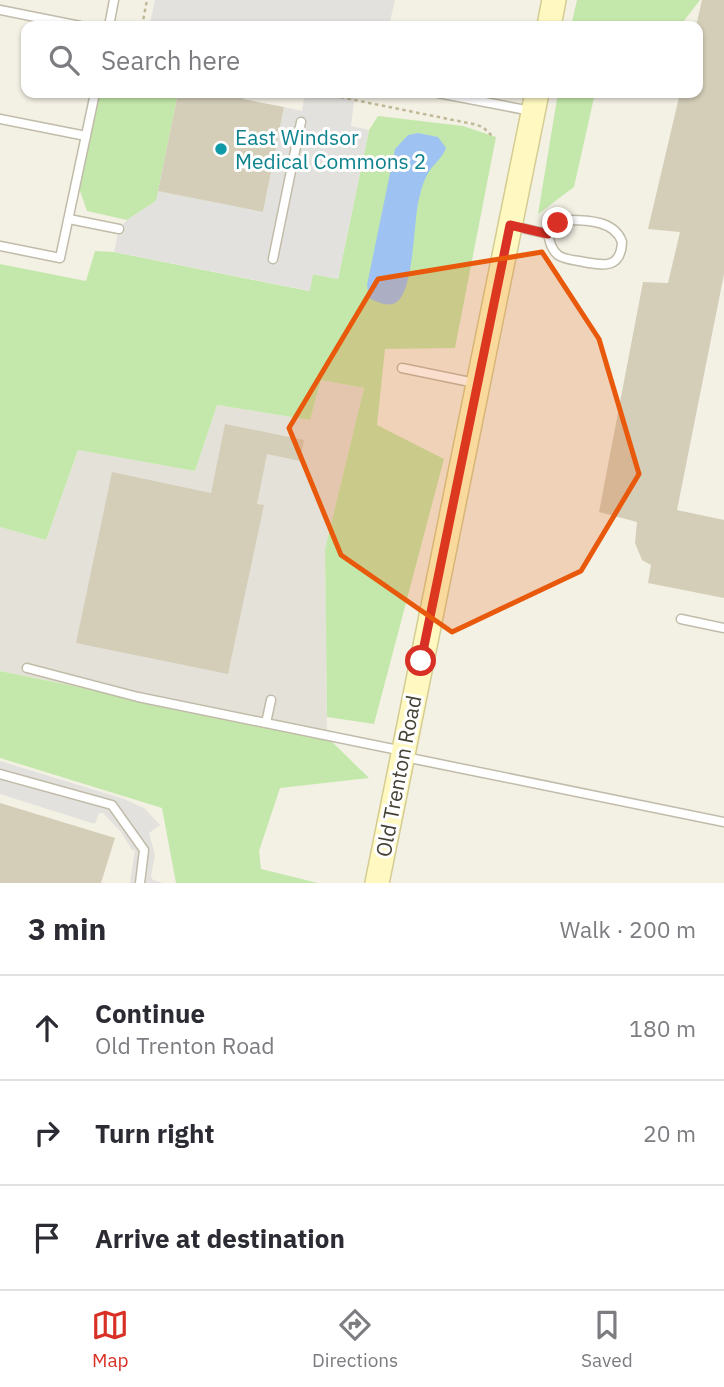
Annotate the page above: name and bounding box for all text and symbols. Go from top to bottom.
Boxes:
search box [21,21,703,98]
icon: search [45,41,83,79]
text: Search here [101,43,240,77]
place label: East Windsor Medical Commons 2 [235,123,426,175]
marker: East Windsor Medical Commons 2 [213,141,229,157]
route end [542,207,573,238]
route start [405,645,436,676]
street label: Old Trenton Road [369,693,427,859]
text: 3 min [28,909,106,948]
text: Walk · 200 m [560,914,696,944]
text: Continue [95,996,205,1030]
icon: ahead [28,1009,66,1047]
text: 180 m [629,1013,696,1043]
text: Old Trenton Road [95,1030,275,1060]
icon: right [28,1114,66,1152]
text: Turn right [95,1116,214,1150]
text: 20 m [643,1118,696,1148]
icon: arrive [28,1219,66,1257]
text: Arrive at destination [95,1221,345,1255]
tab: Map [91,1306,129,1372]
tab: Directions [312,1306,398,1372]
tab: Saved [581,1306,633,1372]

